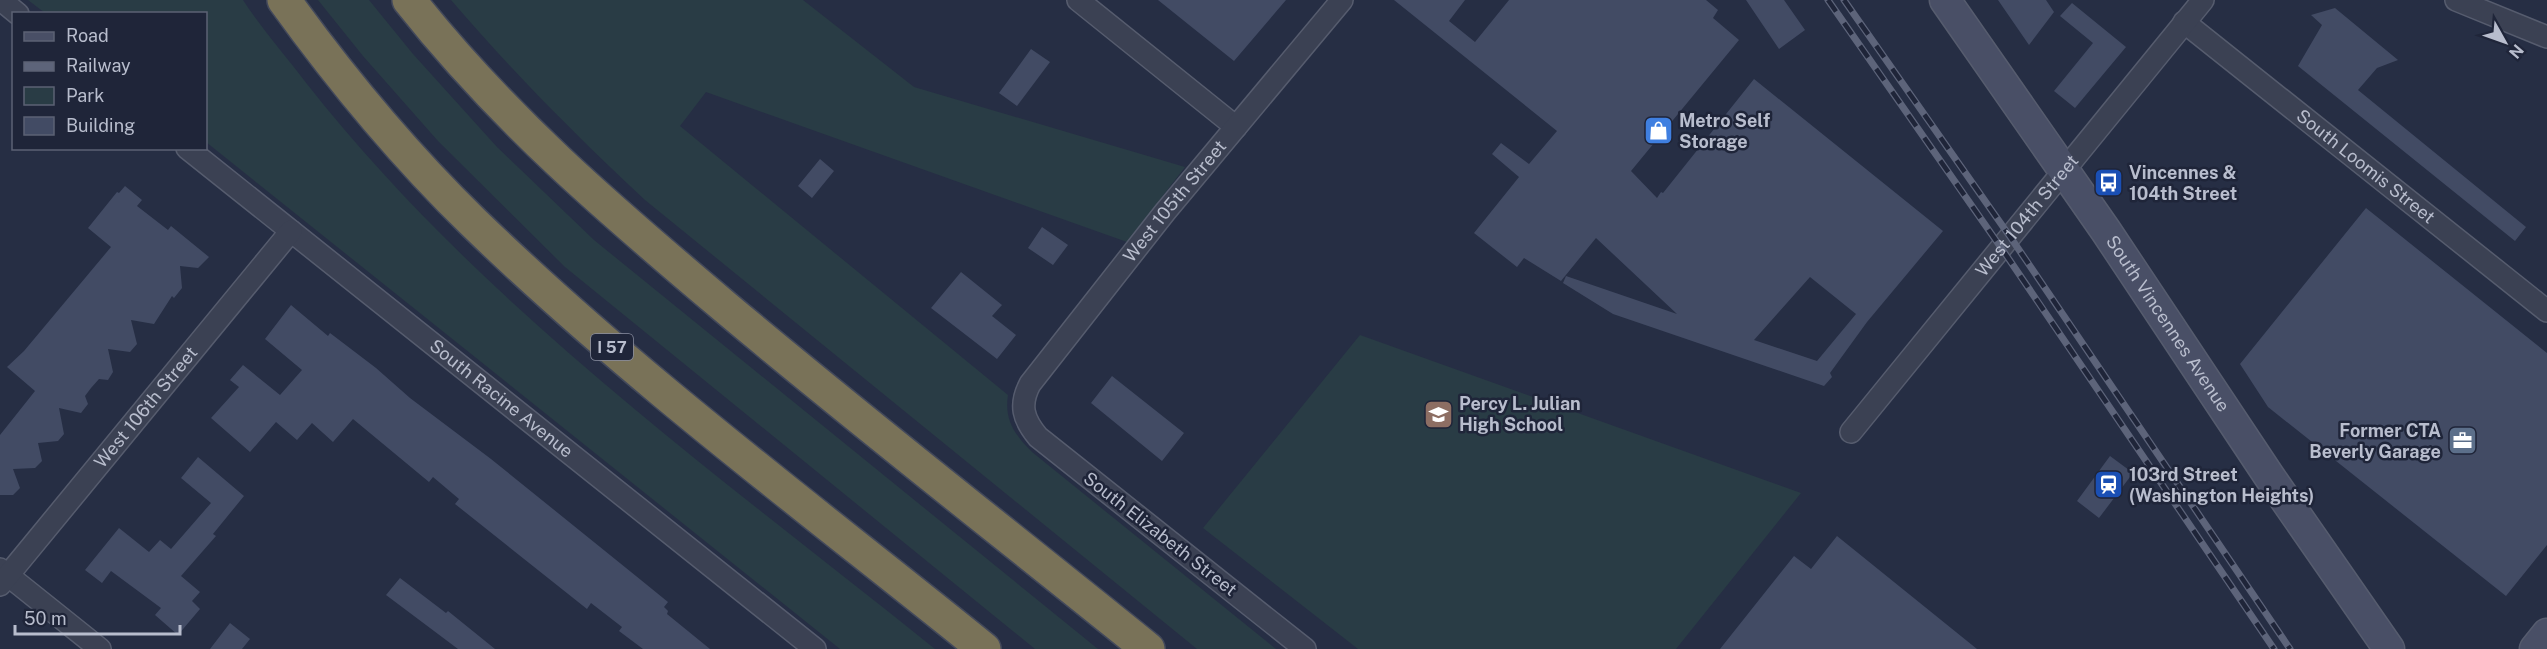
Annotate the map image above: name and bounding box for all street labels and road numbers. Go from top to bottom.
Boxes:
street label: South Loomis Street [2292,105,2439,228]
street label: West 105th Street [1119,136,1230,266]
street label: West 104th Street [1971,150,2083,281]
street label: South Vincennes Avenue [2102,231,2234,416]
road number: I 57 [591,334,633,360]
street label: South Racine Avenue [426,335,577,462]
street label: West 106th Street [90,342,202,472]
street label: South Elizabeth Street [1079,467,1241,600]

